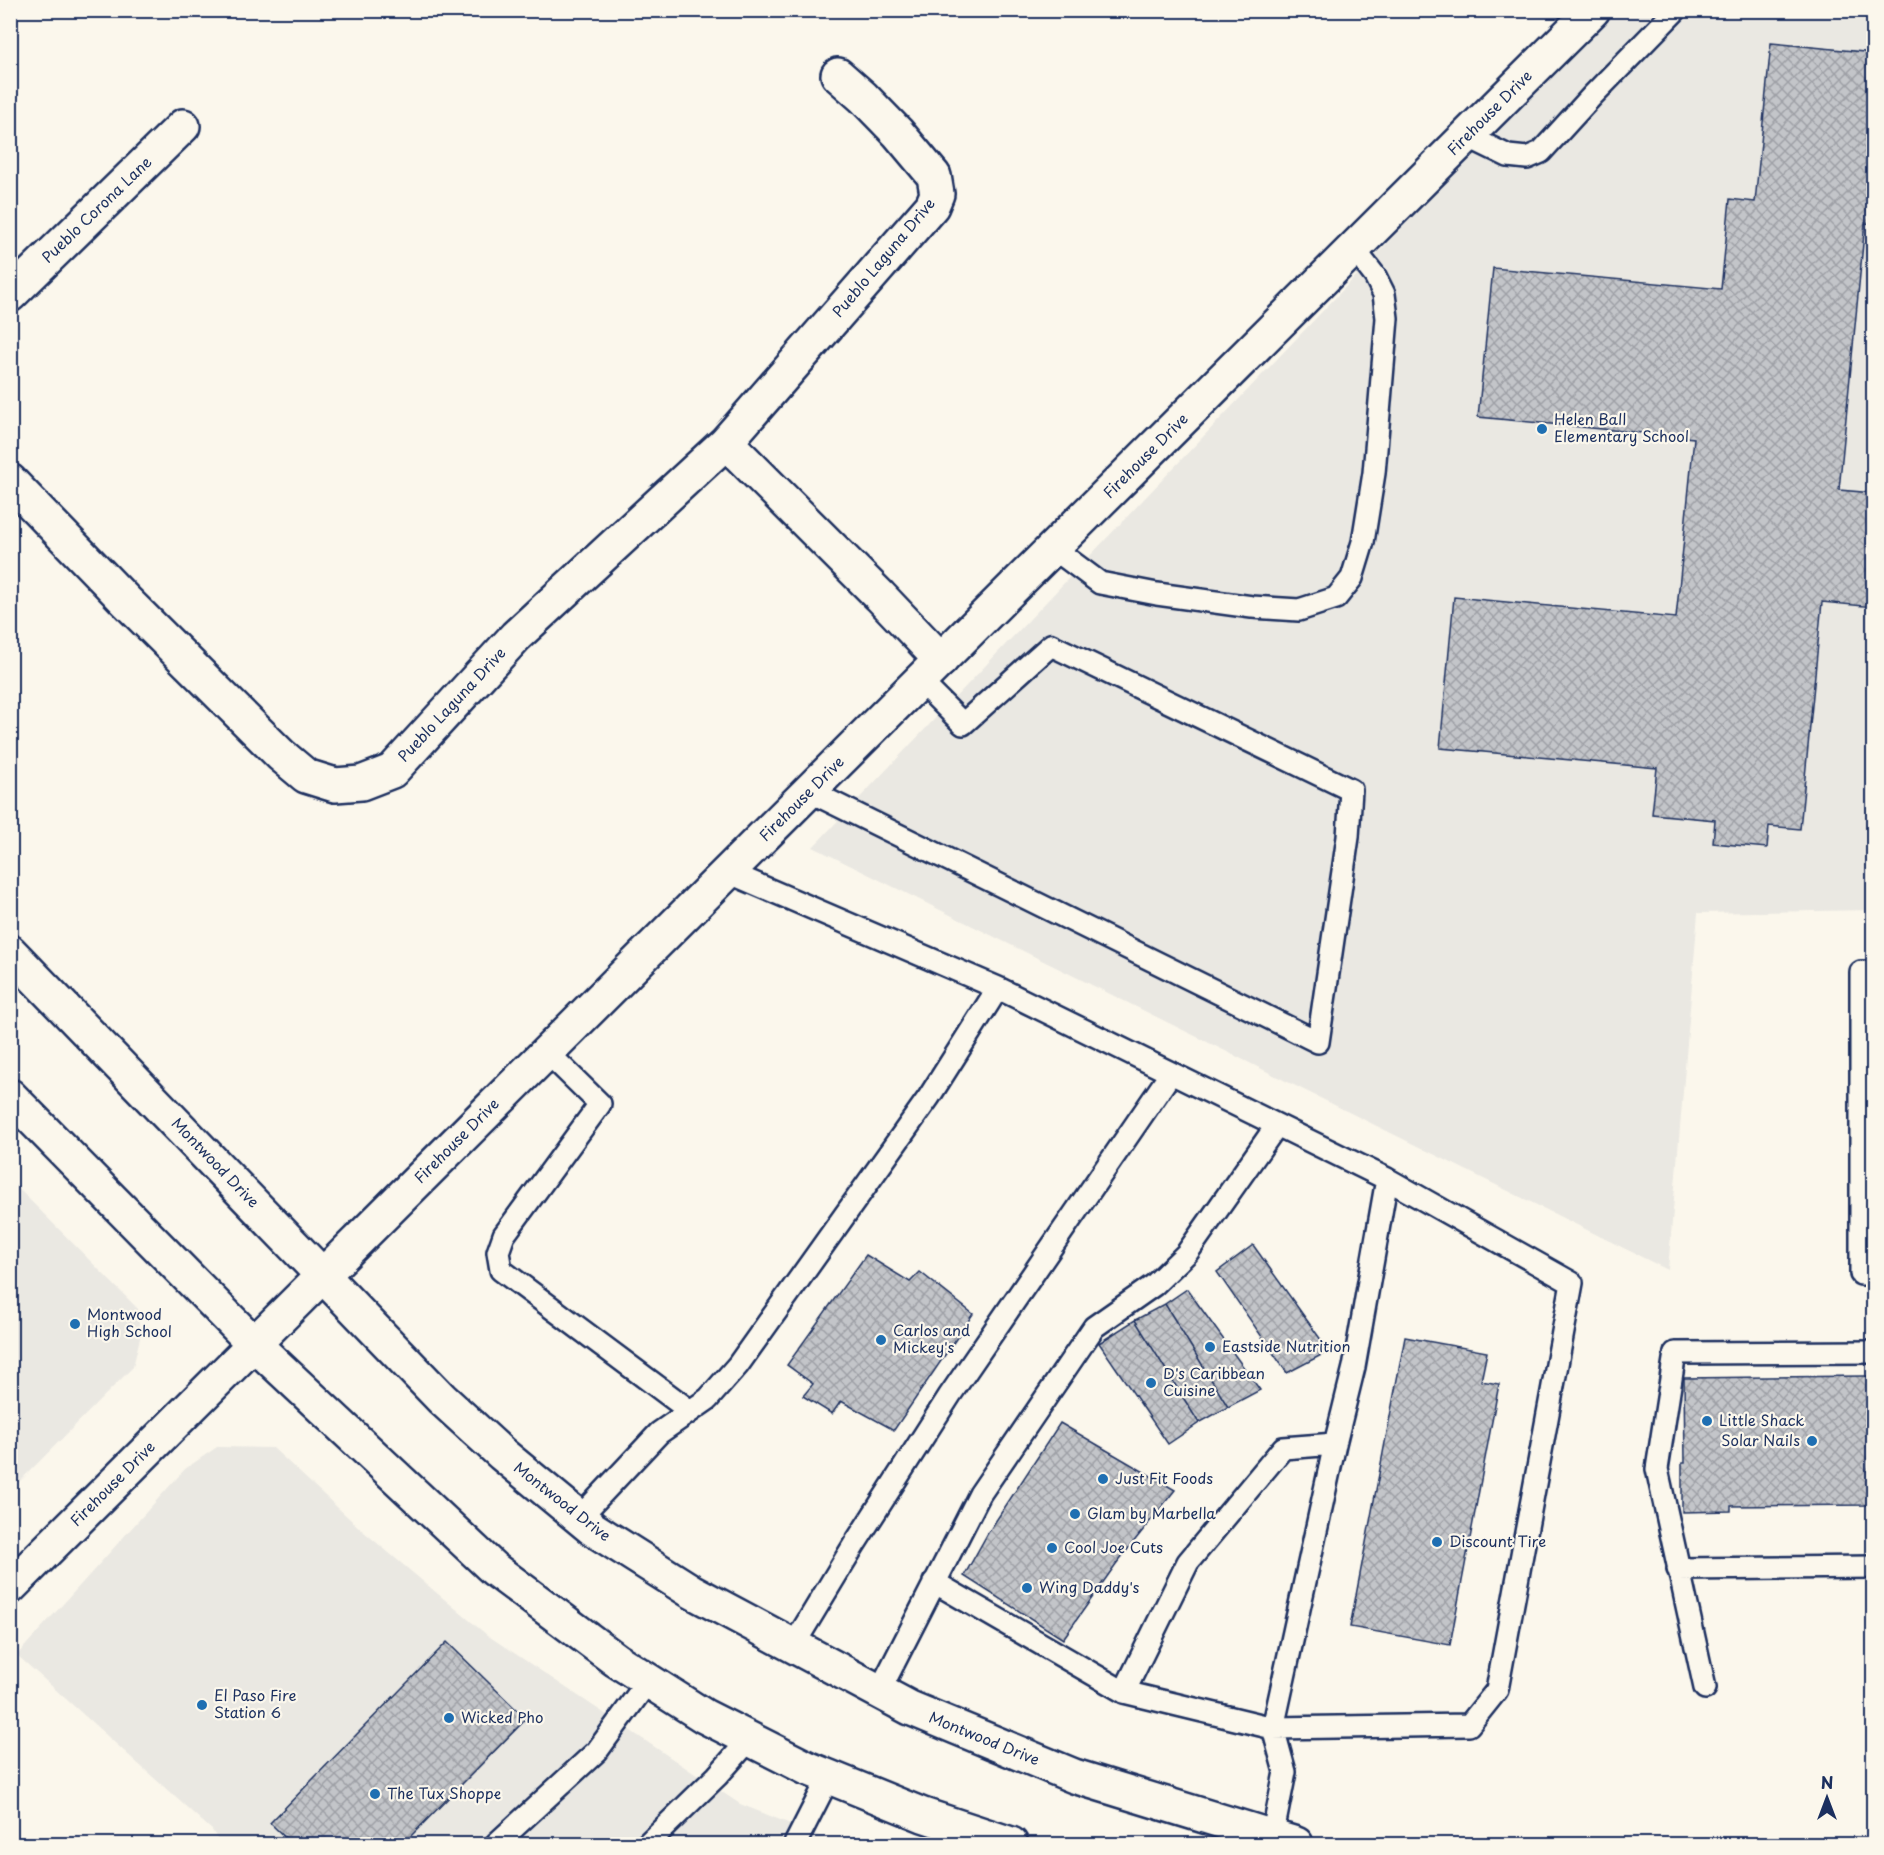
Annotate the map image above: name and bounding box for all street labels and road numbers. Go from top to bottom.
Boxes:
street label: Firehouse Drive [1441,64,1537,160]
street label: Pueblo Corona Lane [36,150,156,268]
street label: Pueblo Laguna Drive [826,192,940,322]
street label: Firehouse Drive [1097,407,1193,503]
street label: Pueblo Laguna Drive [391,641,510,767]
street label: Firehouse Drive [753,750,849,846]
street label: Firehouse Drive [408,1092,504,1188]
street label: Montwood Drive [167,1112,265,1212]
street label: Firehouse Drive [64,1435,160,1531]
street label: Montwood Drive [510,1456,616,1546]
street label: Montwood Drive [926,1705,1043,1770]

